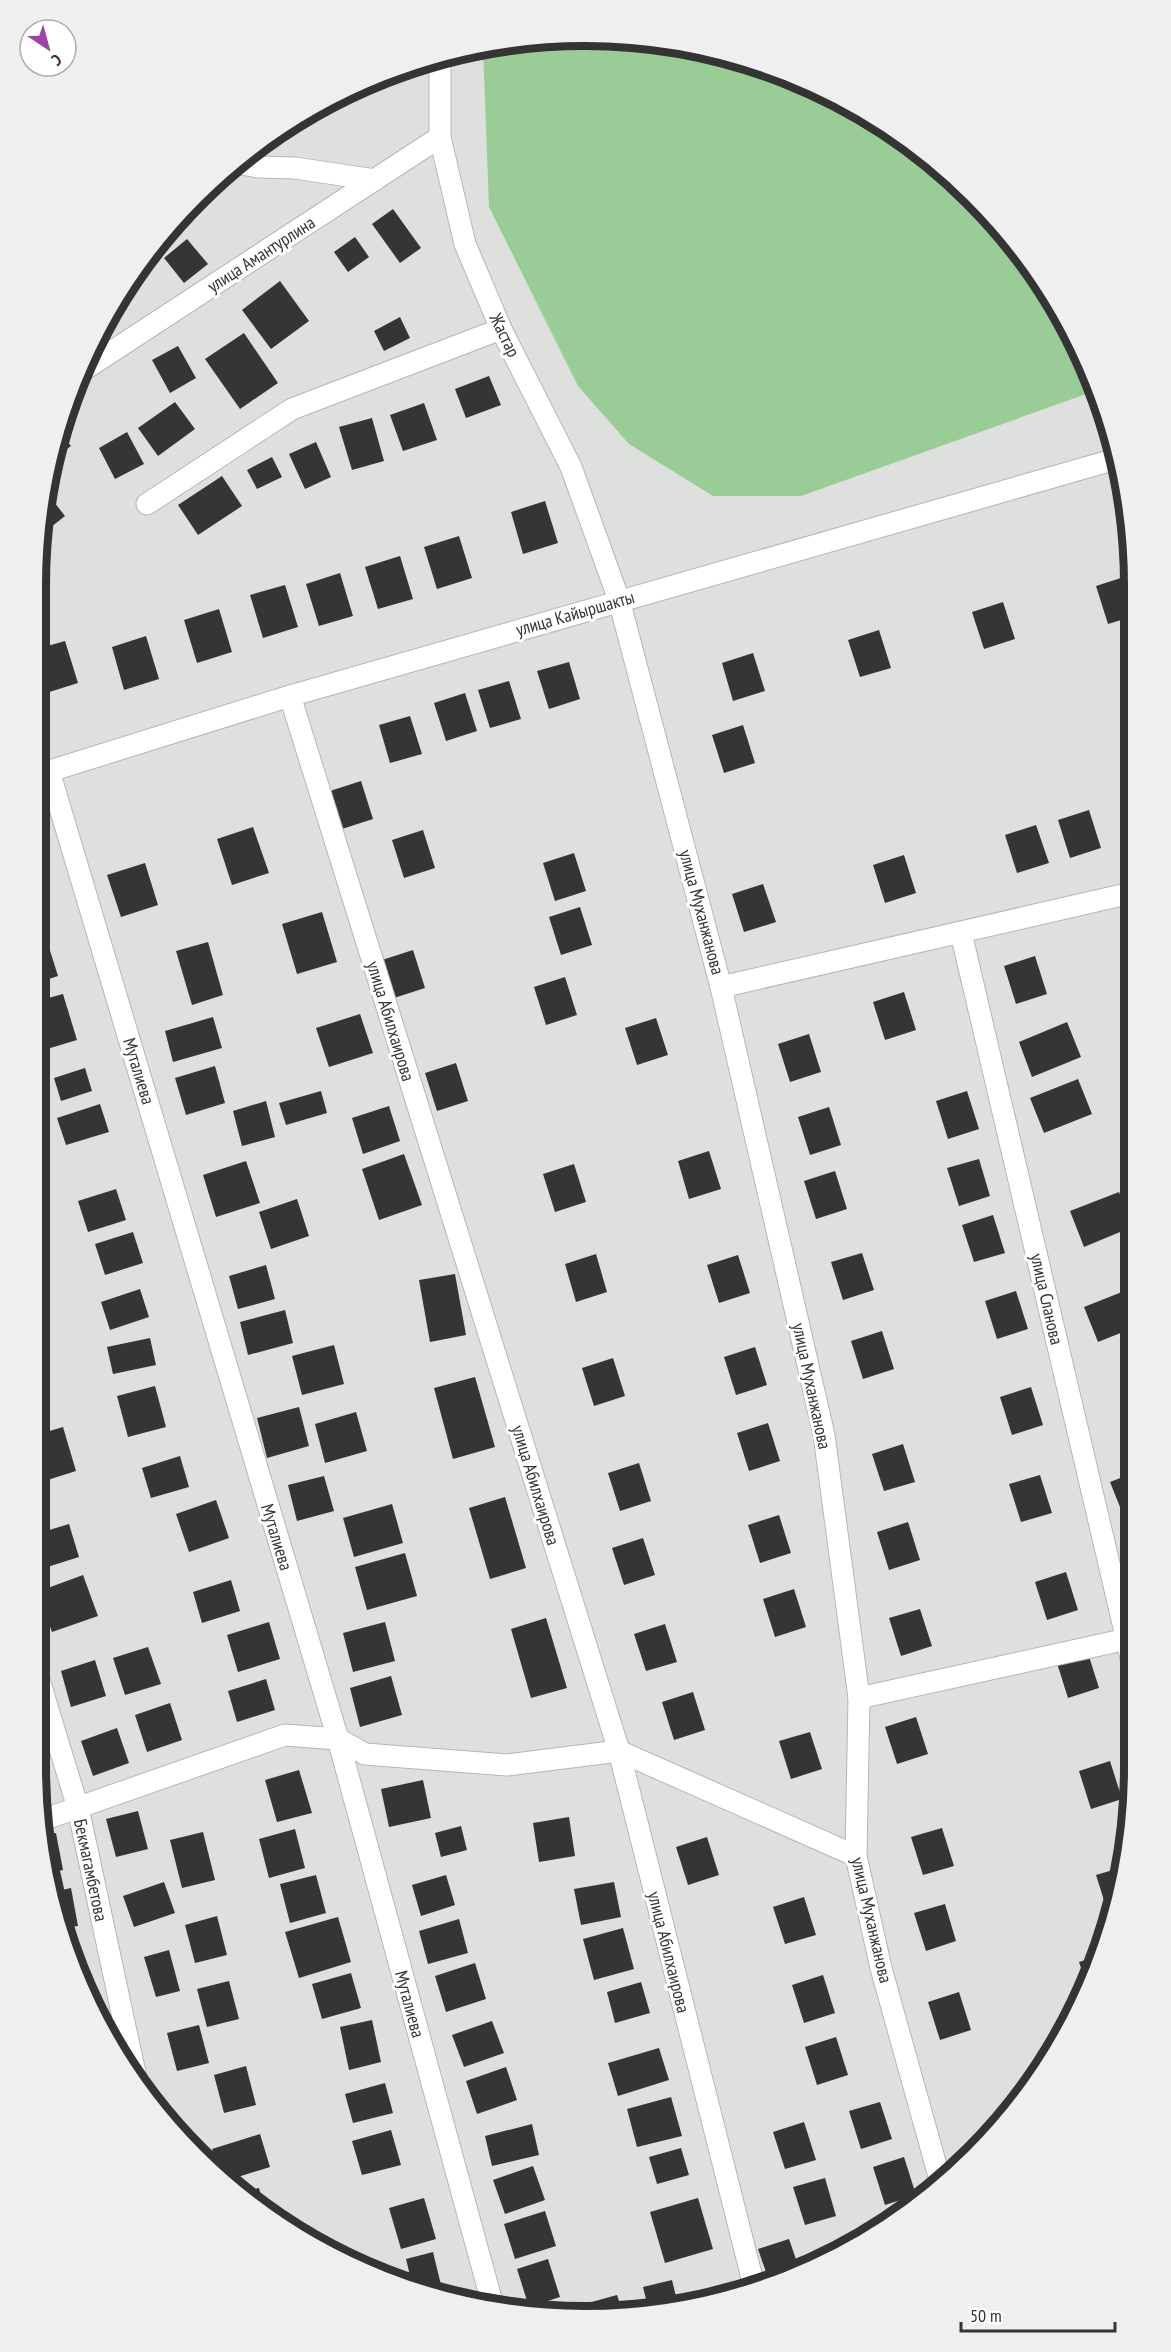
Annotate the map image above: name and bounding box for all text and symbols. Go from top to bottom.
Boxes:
north arrow [18,18,78,78]
text: С [47,50,66,71]
street label: улица Амантурлина [203,211,319,297]
street label: Жастар [484,308,525,361]
street label: улица Кайыршакты [513,585,637,641]
street label: улица Муханжанова [674,847,730,977]
street label: улица Абилхаирова [362,958,420,1084]
street label: Муталиева [118,1035,160,1107]
street label: улица Сланова [1025,1251,1069,1347]
street label: улица Муханжанова [787,1321,837,1451]
street label: улица Абилхаирова [507,1422,565,1548]
street label: Муталиева [256,1501,298,1573]
street label: Бекмагамбетова [69,1817,113,1923]
street label: улица Муханжанова [846,1855,898,1985]
street label: улица Абилхаирова [643,1889,695,2015]
street label: Муталиева [390,1968,430,2040]
scale bar [961,2295,1116,2333]
text: 50 m [970,2304,1002,2327]

